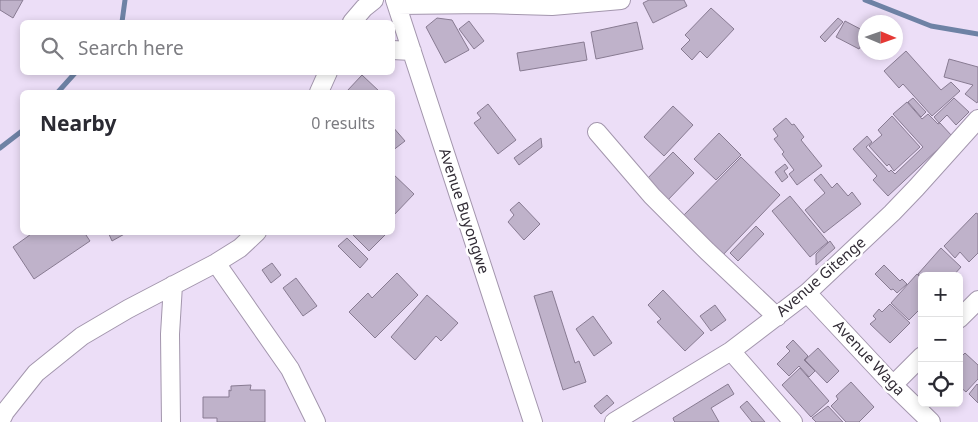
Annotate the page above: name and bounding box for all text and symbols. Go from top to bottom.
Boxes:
north arrow [858,15,903,60]
search box [20,20,395,75]
icon: search [38,34,66,62]
text: Search here [78,35,184,61]
text: Nearby [40,109,116,137]
text: 0 results [311,112,375,134]
street label: Avenue Buyongwe [435,145,495,276]
street label: Avenue Gitenge [771,232,869,321]
map controls [918,272,963,407]
button: + [918,272,963,317]
street label: Avenue Waga [830,315,910,399]
button: − [918,317,963,362]
button: locate [918,362,963,407]

